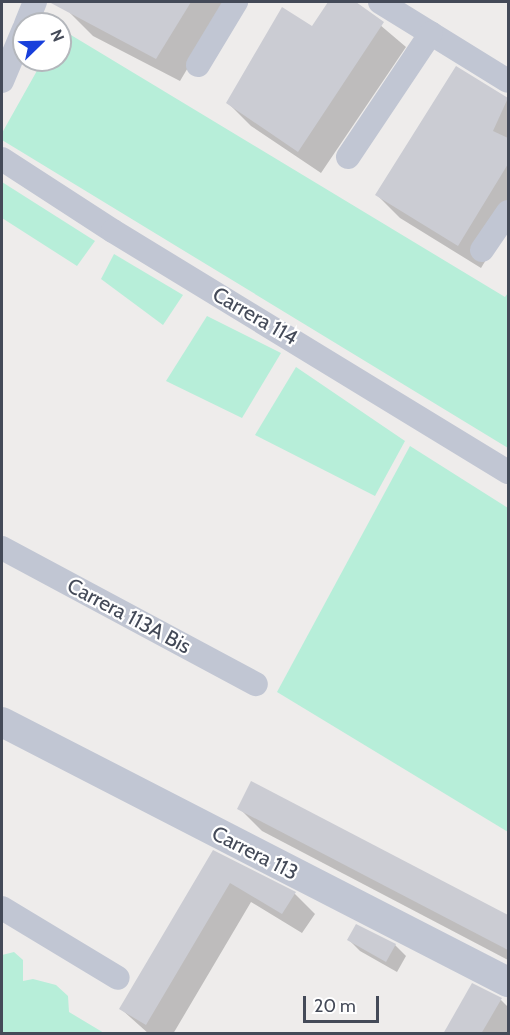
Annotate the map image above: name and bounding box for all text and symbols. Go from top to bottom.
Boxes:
north arrow [12,12,72,72]
text: N [46,27,68,44]
street label: Carrera 114 [208,282,302,350]
street label: Carrera 113A Bis [63,573,195,659]
street label: Carrera 113 [208,821,302,885]
scale bar [306,984,382,1022]
text: 20 m [314,995,356,1017]

